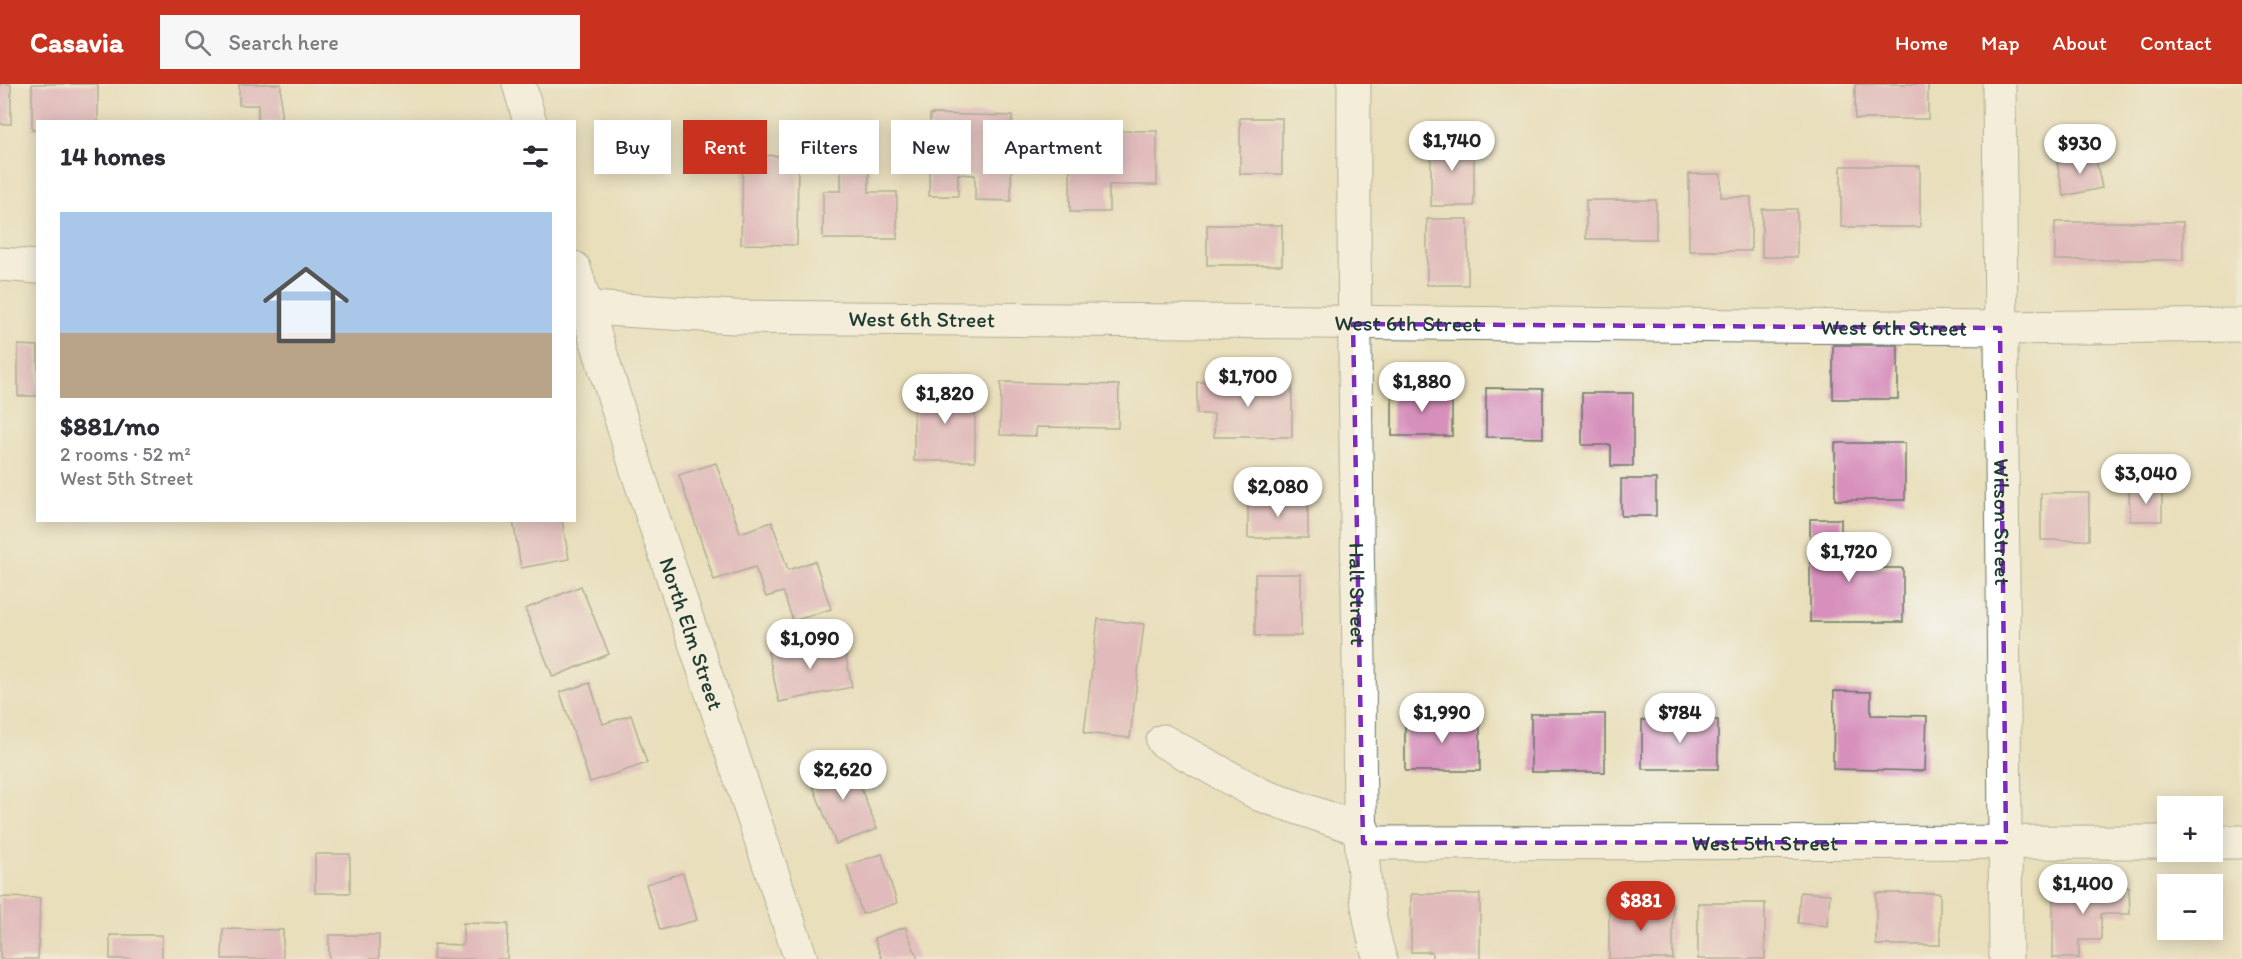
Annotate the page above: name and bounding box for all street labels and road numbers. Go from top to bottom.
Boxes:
street label: West 6th Street [848,305,995,333]
street label: West 6th Street [1334,309,1481,337]
street label: West 6th Street [1820,313,1967,342]
street label: Wilson Street [1988,458,2016,586]
street label: Hall Street [1343,543,1372,646]
street label: North Elm Street [653,554,729,713]
street label: West 5th Street [1692,829,1838,857]

